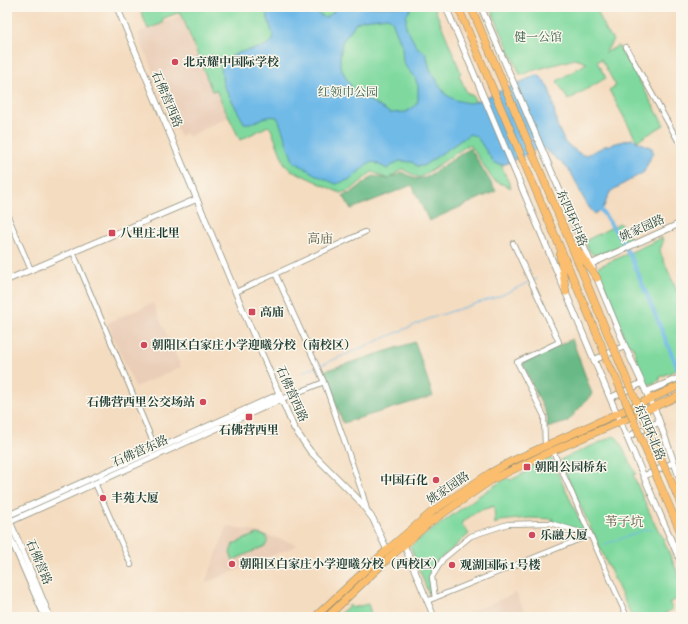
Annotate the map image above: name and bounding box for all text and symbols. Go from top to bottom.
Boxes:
park label: 健一公馆 [514,29,562,45]
place label: 北京耀中国际学校 [183,54,279,70]
marker: 北京耀中国际学校 [170,57,180,67]
street label: 石佛营西路 [148,68,186,130]
park label: 红领巾公园 [318,84,378,100]
street label: 东四环中路 [553,187,591,249]
street label: 姚家园路 [617,211,667,245]
place label: 八里庄北里 [120,225,180,241]
marker: 八里庄北里 [107,228,117,238]
district label: 高庙 [307,230,333,247]
place label: 高庙 [260,304,284,320]
marker: 高庙 [247,307,257,317]
place label: 朝阳区白家庄小学迎曦分校（南校区） [152,337,356,353]
marker: 朝阳区白家庄小学迎曦分校（南校区） [139,340,149,350]
street label: 石佛营西路 [272,363,312,425]
place label: 石佛营西里公交场站 [87,394,195,410]
marker: 石佛营西里公交场站 [198,397,208,407]
street label: 东四环北路 [631,401,669,463]
marker: 石佛营西里 [244,412,254,422]
place label: 石佛营西里 [219,422,279,438]
street label: 石佛营东路 [109,431,171,471]
place label: 朝阳公园桥东 [535,459,607,475]
marker: 朝阳公园桥东 [522,462,532,472]
street label: 姚家园路 [424,468,472,508]
place label: 中国石化 [380,472,428,488]
marker: 中国石化 [431,475,441,485]
place label: 丰苑大厦 [111,490,159,506]
marker: 丰苑大厦 [98,493,108,503]
district label: 苇子坑 [604,513,644,530]
place label: 乐融大厦 [540,527,588,543]
marker: 乐融大厦 [527,530,537,540]
street label: 石佛营路 [22,537,56,587]
place label: 朝阳区白家庄小学迎曦分校（西校区） [240,556,444,572]
place label: 观湖国际 1 号楼 [460,557,540,573]
marker: 朝阳区白家庄小学迎曦分校（西校区） [227,559,237,569]
marker: 观湖国际 1 号楼 [447,560,457,570]

